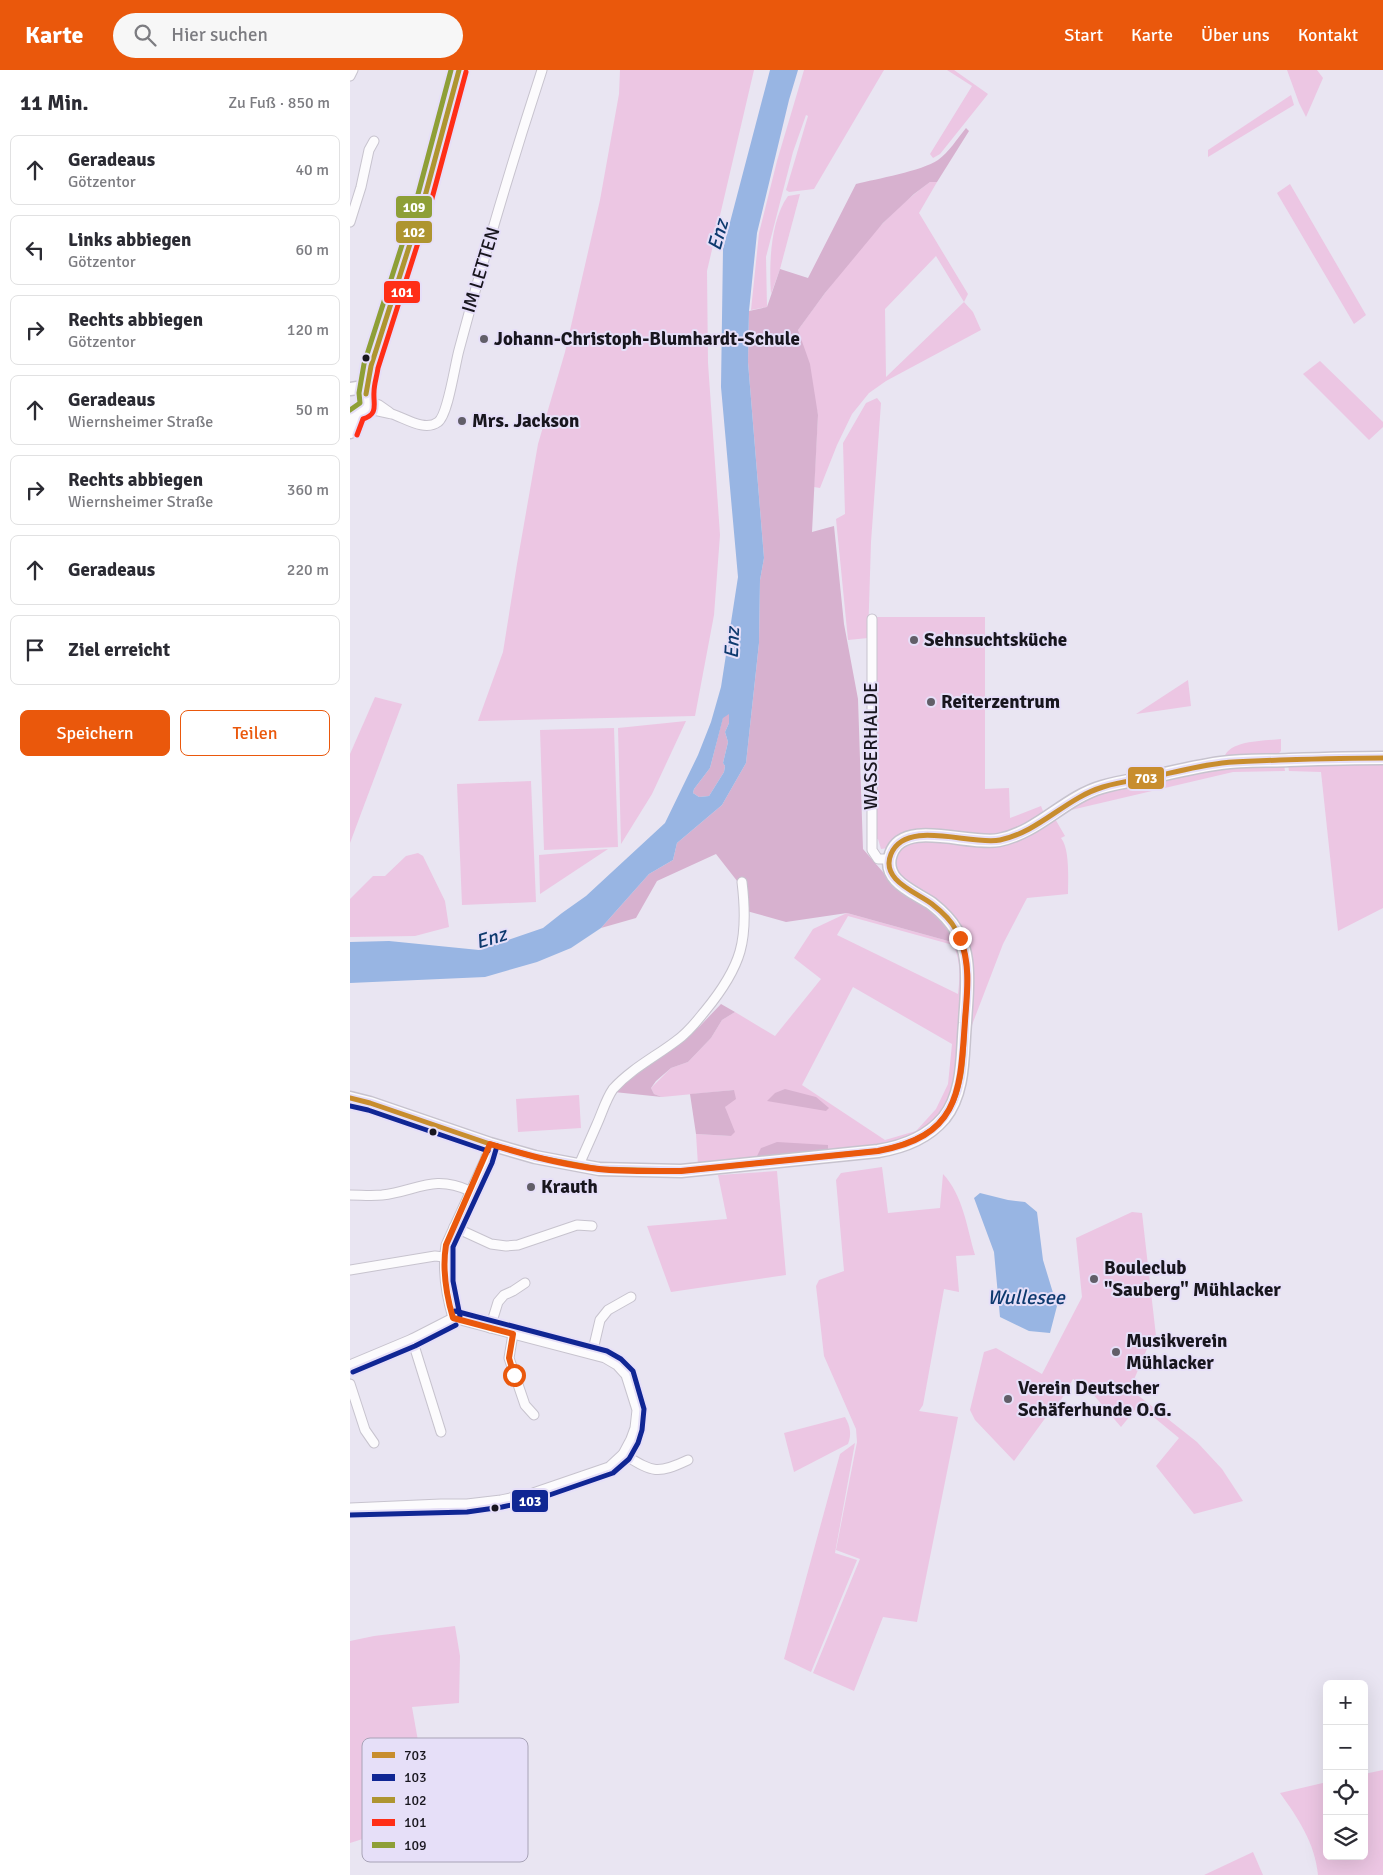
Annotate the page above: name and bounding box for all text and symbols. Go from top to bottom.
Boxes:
search box [113,13,463,58]
text: Karte [25,20,83,50]
icon: search [131,21,159,49]
text: Hier suchen [171,23,268,47]
text: Start [1064,24,1103,46]
text: Karte [1131,24,1173,46]
text: Über uns [1201,24,1270,46]
text: Kontakt [1298,24,1358,46]
text: 11 Min. [20,90,89,116]
text: Zu Fuß · 850 m [228,93,330,113]
text: Geradeaus [68,148,155,172]
icon: ahead [21,156,49,184]
text: 40 m [295,160,329,180]
text: Götzentor [68,172,136,192]
line badge: 109 [395,195,433,219]
text: 109 [403,199,426,216]
water label: Enz [702,215,735,253]
line badge: 102 [395,220,433,244]
text: 102 [403,224,425,241]
street label: IM LETTEN [457,224,505,316]
text: Links abbiegen [68,228,191,252]
icon: left [21,236,49,264]
text: 60 m [295,240,329,260]
text: Götzentor [68,252,136,272]
line badge: 101 [383,280,421,304]
text: 101 [391,284,414,301]
text: Rechts abbiegen [68,308,203,332]
icon: right [21,316,49,344]
text: 120 m [287,320,329,340]
place label: Johann-Christoph-Blumhardt-Schule [494,327,800,351]
text: Götzentor [68,332,136,352]
marker: Johann-Christoph-Blumhardt-Schule [478,333,490,345]
unlabelled marker [361,353,371,363]
text: Geradeaus [68,388,155,412]
icon: ahead [21,396,49,424]
text: 50 m [295,400,329,420]
place label: Mrs. Jackson [472,409,579,433]
text: Wiernsheimer Straße [68,412,213,432]
marker: Mrs. Jackson [456,415,468,427]
text: Rechts abbiegen [68,468,203,492]
icon: right [21,476,49,504]
text: 360 m [287,480,329,500]
text: Wiernsheimer Straße [68,492,213,512]
icon: ahead [21,556,49,584]
text: Geradeaus [68,558,155,582]
text: 220 m [287,560,329,580]
water label: Enz [719,625,745,659]
place label: Sehnsuchtsküche [924,628,1067,652]
marker: Sehnsuchtsküche [908,634,920,646]
icon: arrive [21,636,49,664]
text: Ziel erreicht [68,638,170,662]
street label: WASSERHALDE [859,682,883,810]
place label: Reiterzentrum [941,690,1060,714]
marker: Reiterzentrum [925,696,937,708]
button: Speichern [20,710,170,756]
button: Teilen [180,710,330,756]
line badge: 703 [1127,766,1165,790]
text: 703 [1135,770,1157,787]
water label: Enz [472,921,512,955]
route end [949,927,972,950]
unlabelled marker [428,1127,438,1137]
place label: Krauth [541,1175,598,1199]
marker: Krauth [525,1181,537,1193]
place label: Bouleclub "Sauberg" Mühlacker [1104,1256,1281,1302]
marker: Bouleclub "Sauberg" Mühlacker [1088,1273,1100,1285]
water label: Wullesee [987,1285,1066,1310]
place label: Musikverein Mühlacker [1126,1329,1227,1375]
marker: Musikverein Mühlacker [1110,1346,1122,1358]
route start [503,1364,526,1387]
place label: Verein Deutscher Schäferhunde O.G. [1018,1376,1172,1422]
marker: Verein Deutscher Schäferhunde O.G. [1002,1393,1014,1405]
line badge: 103 [511,1489,549,1513]
text: 103 [519,1493,541,1510]
unlabelled marker [490,1503,500,1513]
map controls [1323,1680,1368,1860]
button: + [1323,1680,1368,1725]
button: − [1323,1725,1368,1770]
legend [362,1738,528,1862]
text: 703 [404,1747,427,1764]
text: 103 [404,1769,427,1786]
button: locate [1323,1770,1368,1815]
text: 102 [404,1792,427,1809]
text: 101 [404,1814,427,1831]
button: layers [1323,1815,1368,1860]
text: 109 [404,1837,427,1854]

